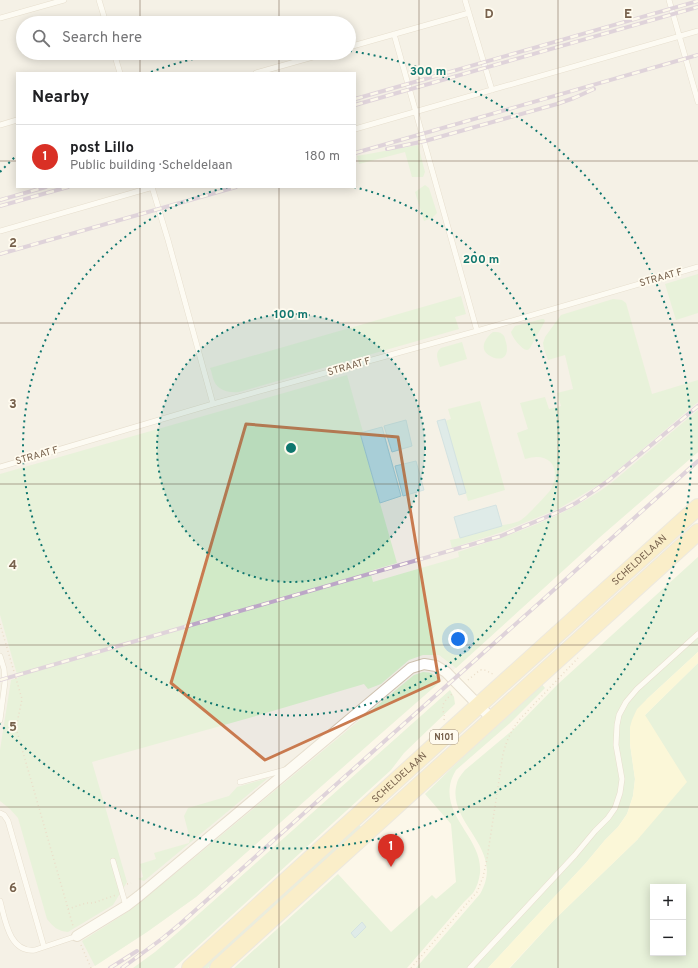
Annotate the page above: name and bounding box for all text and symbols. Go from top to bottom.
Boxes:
text: D [484,7,494,23]
text: E [624,7,632,23]
search box [16,16,356,60]
icon: search [30,27,52,49]
text: Search here [62,29,142,48]
text: 300 m [410,64,446,80]
text: Nearby [32,87,89,109]
text: post Lillo [70,139,134,158]
text: 1 [42,149,48,165]
text: 180 m [305,149,340,165]
text: Public building · Scheldelaan [70,158,233,174]
text: 2 [9,236,17,252]
text: 200 m [463,252,499,268]
street label: STRAAT F [638,266,684,290]
text: 100 m [274,307,308,323]
street label: STRAAT F [326,355,372,379]
text: 3 [9,397,17,413]
centre of rings [284,441,298,455]
street label: STRAAT F [14,444,60,468]
street label: SCHELDELAAN [609,532,670,588]
text: 4 [9,558,17,574]
your location [448,629,468,649]
text: 5 [9,720,17,736]
road number: N101 [430,730,458,744]
street label: SCHELDELAAN [369,749,430,806]
pin: 1 [378,834,404,867]
text: 6 [9,881,17,897]
map controls [650,884,686,956]
button: + [650,884,686,920]
button: − [650,920,686,956]

